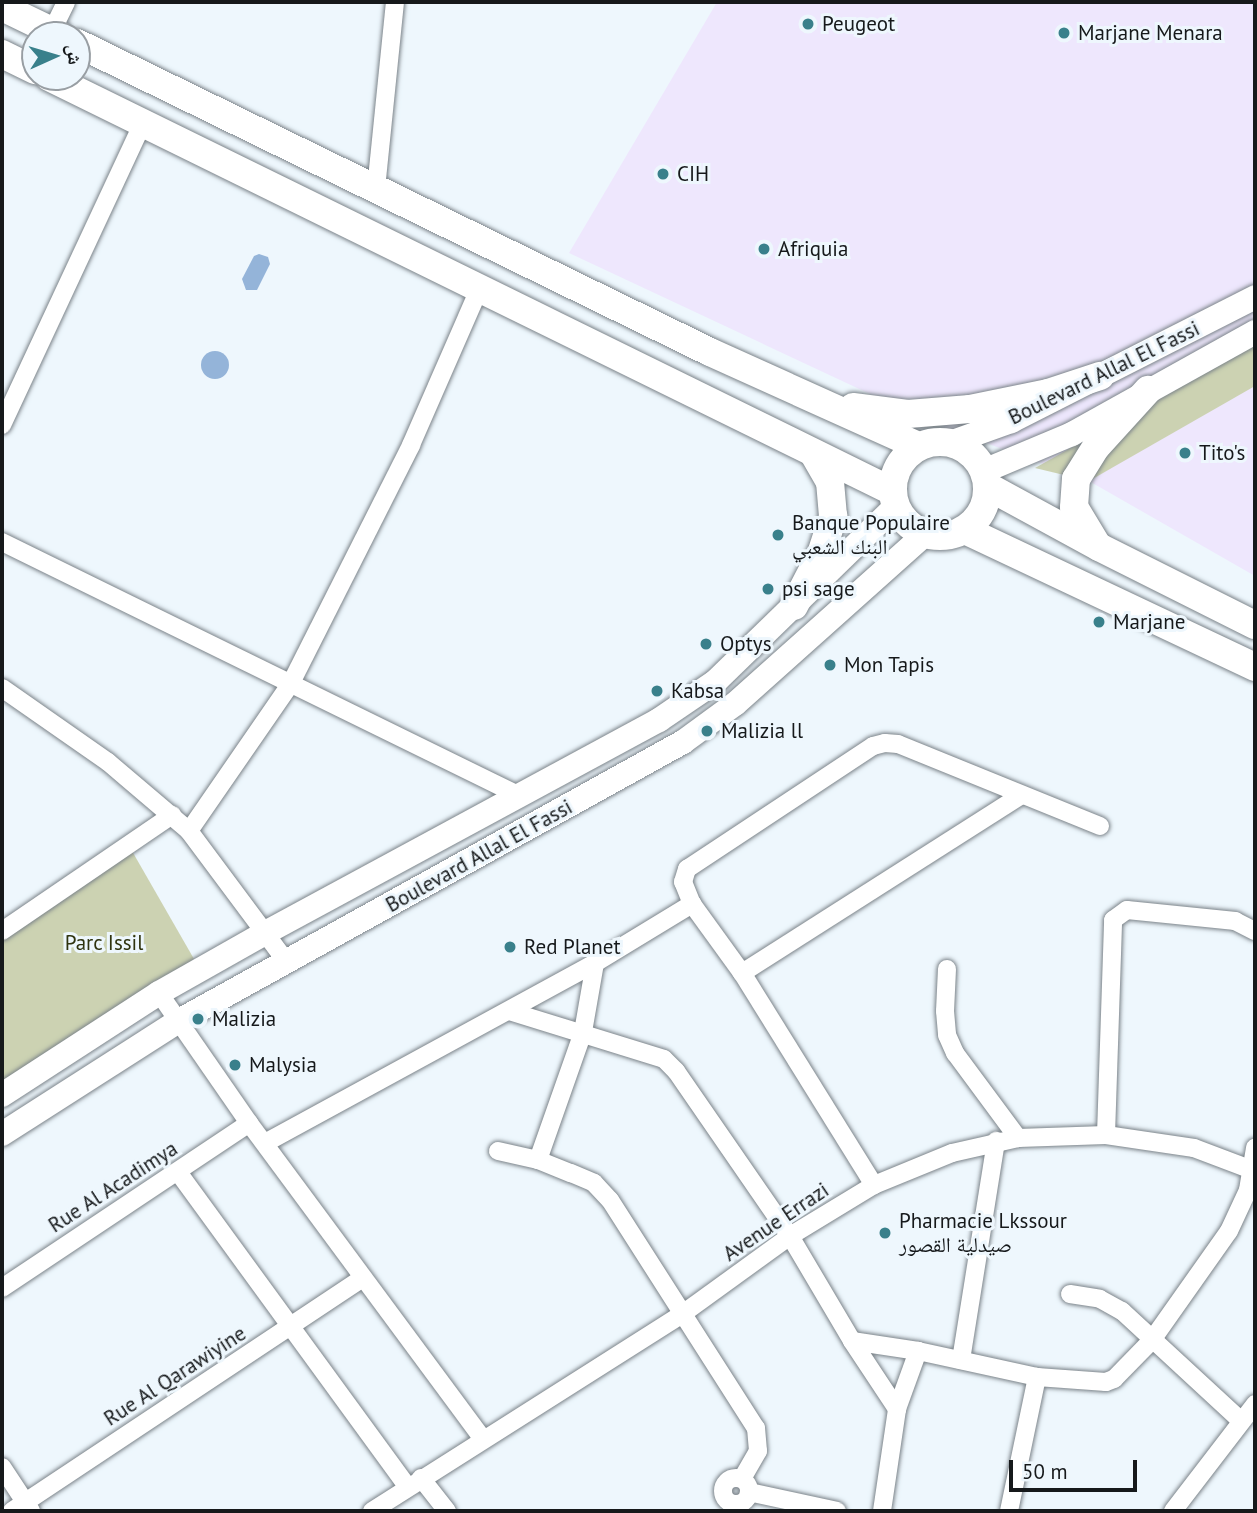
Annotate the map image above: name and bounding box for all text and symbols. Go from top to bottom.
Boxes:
place label: Peugeot [822,11,895,37]
marker: Peugeot [800,16,816,32]
place label: Marjane Menara [1078,20,1223,46]
north arrow [21,21,91,91]
marker: Marjane Menara [1056,25,1072,41]
text: ش [62,44,88,66]
place label: CIH [677,161,709,187]
marker: CIH [655,166,671,182]
place label: Afriquia [778,236,848,262]
marker: Afriquia [756,241,772,257]
street label: Boulevard Allal El Fassi [1004,316,1204,430]
place label: Tito's [1199,440,1245,466]
marker: Tito's [1177,445,1193,461]
place label: Banque Populaire البنك الشعبي [792,510,950,560]
marker: Banque Populaire البنك الشعبي [770,527,786,543]
place label: psi sage [782,576,855,602]
marker: psi sage [760,581,776,597]
place label: Marjane [1113,609,1185,635]
marker: Marjane [1091,614,1107,630]
place label: Optys [720,631,771,657]
marker: Optys [698,636,714,652]
place label: Mon Tapis [844,652,935,678]
marker: Mon Tapis [822,657,838,673]
place label: Kabsa [671,678,724,704]
marker: Kabsa [649,683,665,699]
place label: Malizia ll [721,718,803,744]
marker: Malizia ll [699,723,715,739]
street label: Boulevard Allal El Fassi [381,794,577,918]
park label: Parc Issil [64,930,144,956]
place label: Red Planet [524,934,621,960]
marker: Red Planet [502,939,518,955]
place label: Malizia [212,1006,276,1032]
marker: Malizia [190,1011,206,1027]
place label: Malysia [249,1052,317,1078]
marker: Malysia [227,1057,243,1073]
street label: Rue Al Acadimya [43,1136,183,1238]
street label: Avenue Errazi [718,1177,834,1267]
place label: Pharmacie Lkssour صيدلية القصور [899,1208,1067,1258]
marker: Pharmacie Lkssour صيدلية القصور [877,1225,893,1241]
street label: Rue Al Qarawiyine [99,1321,251,1431]
scale bar [1012,1446,1140,1490]
text: 50 m [1022,1458,1068,1485]

